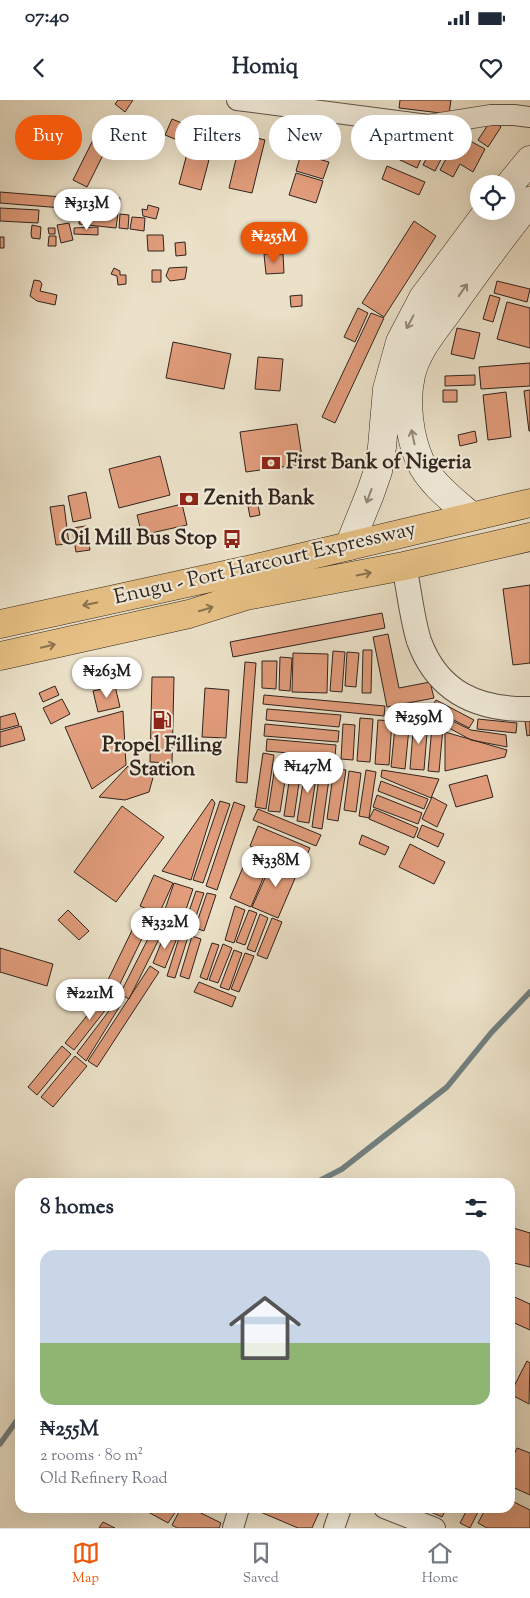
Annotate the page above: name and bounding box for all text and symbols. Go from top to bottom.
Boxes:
text: 07:40 [25,4,69,31]
text: Homiq [232,52,298,84]
icon: back [25,54,53,82]
icon: heart [477,54,505,82]
chip: Buy [15,115,82,160]
chip: Rent [92,115,165,160]
chip: Filters [175,115,259,160]
chip: New [269,115,341,160]
chip: Apartment [351,115,472,160]
map controls [470,175,515,220]
button: locate [470,175,515,220]
pin: ₦313M [52,188,122,231]
text: ₦313M [65,193,109,216]
pin: ₦255M [239,221,309,264]
text: ₦255M [252,226,296,249]
one-way arrow [458,283,468,297]
one-way arrow [405,315,415,330]
one-way arrow [408,429,417,445]
place label: First Bank of Nigeria [286,448,472,478]
bank icon: First Bank of Nigeria [260,452,282,474]
place label: Zenith Bank [204,484,315,514]
bank icon: Zenith Bank [178,488,200,510]
one-way arrow [364,488,373,503]
street label: Enugu - Port Harcourt Expressway [111,514,420,613]
place label: Oil Mill Bus Stop [61,524,217,554]
bus stop icon: Oil Mill Bus Stop [221,528,243,550]
one-way arrow [356,568,372,578]
one-way arrow [83,600,99,609]
one-way arrow [197,603,213,613]
one-way arrow [39,641,55,650]
pin: ₦263M [72,656,142,699]
text: ₦263M [83,661,131,684]
pin: ₦259M [384,702,454,745]
text: ₦259M [396,707,443,730]
fuel station icon: Propel Filling Station [151,709,173,731]
place label: Propel Filling Station [102,731,223,785]
pin: ₦147M [273,752,343,794]
text: ₦147M [284,756,332,779]
pin: ₦338M [241,846,311,888]
text: ₦338M [252,850,300,873]
pin: ₦332M [130,908,200,950]
text: ₦332M [142,912,188,935]
pin: ₦221M [55,978,125,1021]
text: ₦221M [67,983,113,1006]
text: 8 homes [40,1193,114,1223]
icon: filters [462,1194,490,1222]
icon: home [220,1283,310,1373]
text: ₦255M [40,1415,99,1445]
text: 2 rooms · 80 m² [40,1445,143,1468]
text: Old Refinery Road [40,1468,168,1491]
tab: Map [72,1539,100,1589]
tab: Saved [243,1539,279,1589]
tab: Home [422,1539,458,1589]

